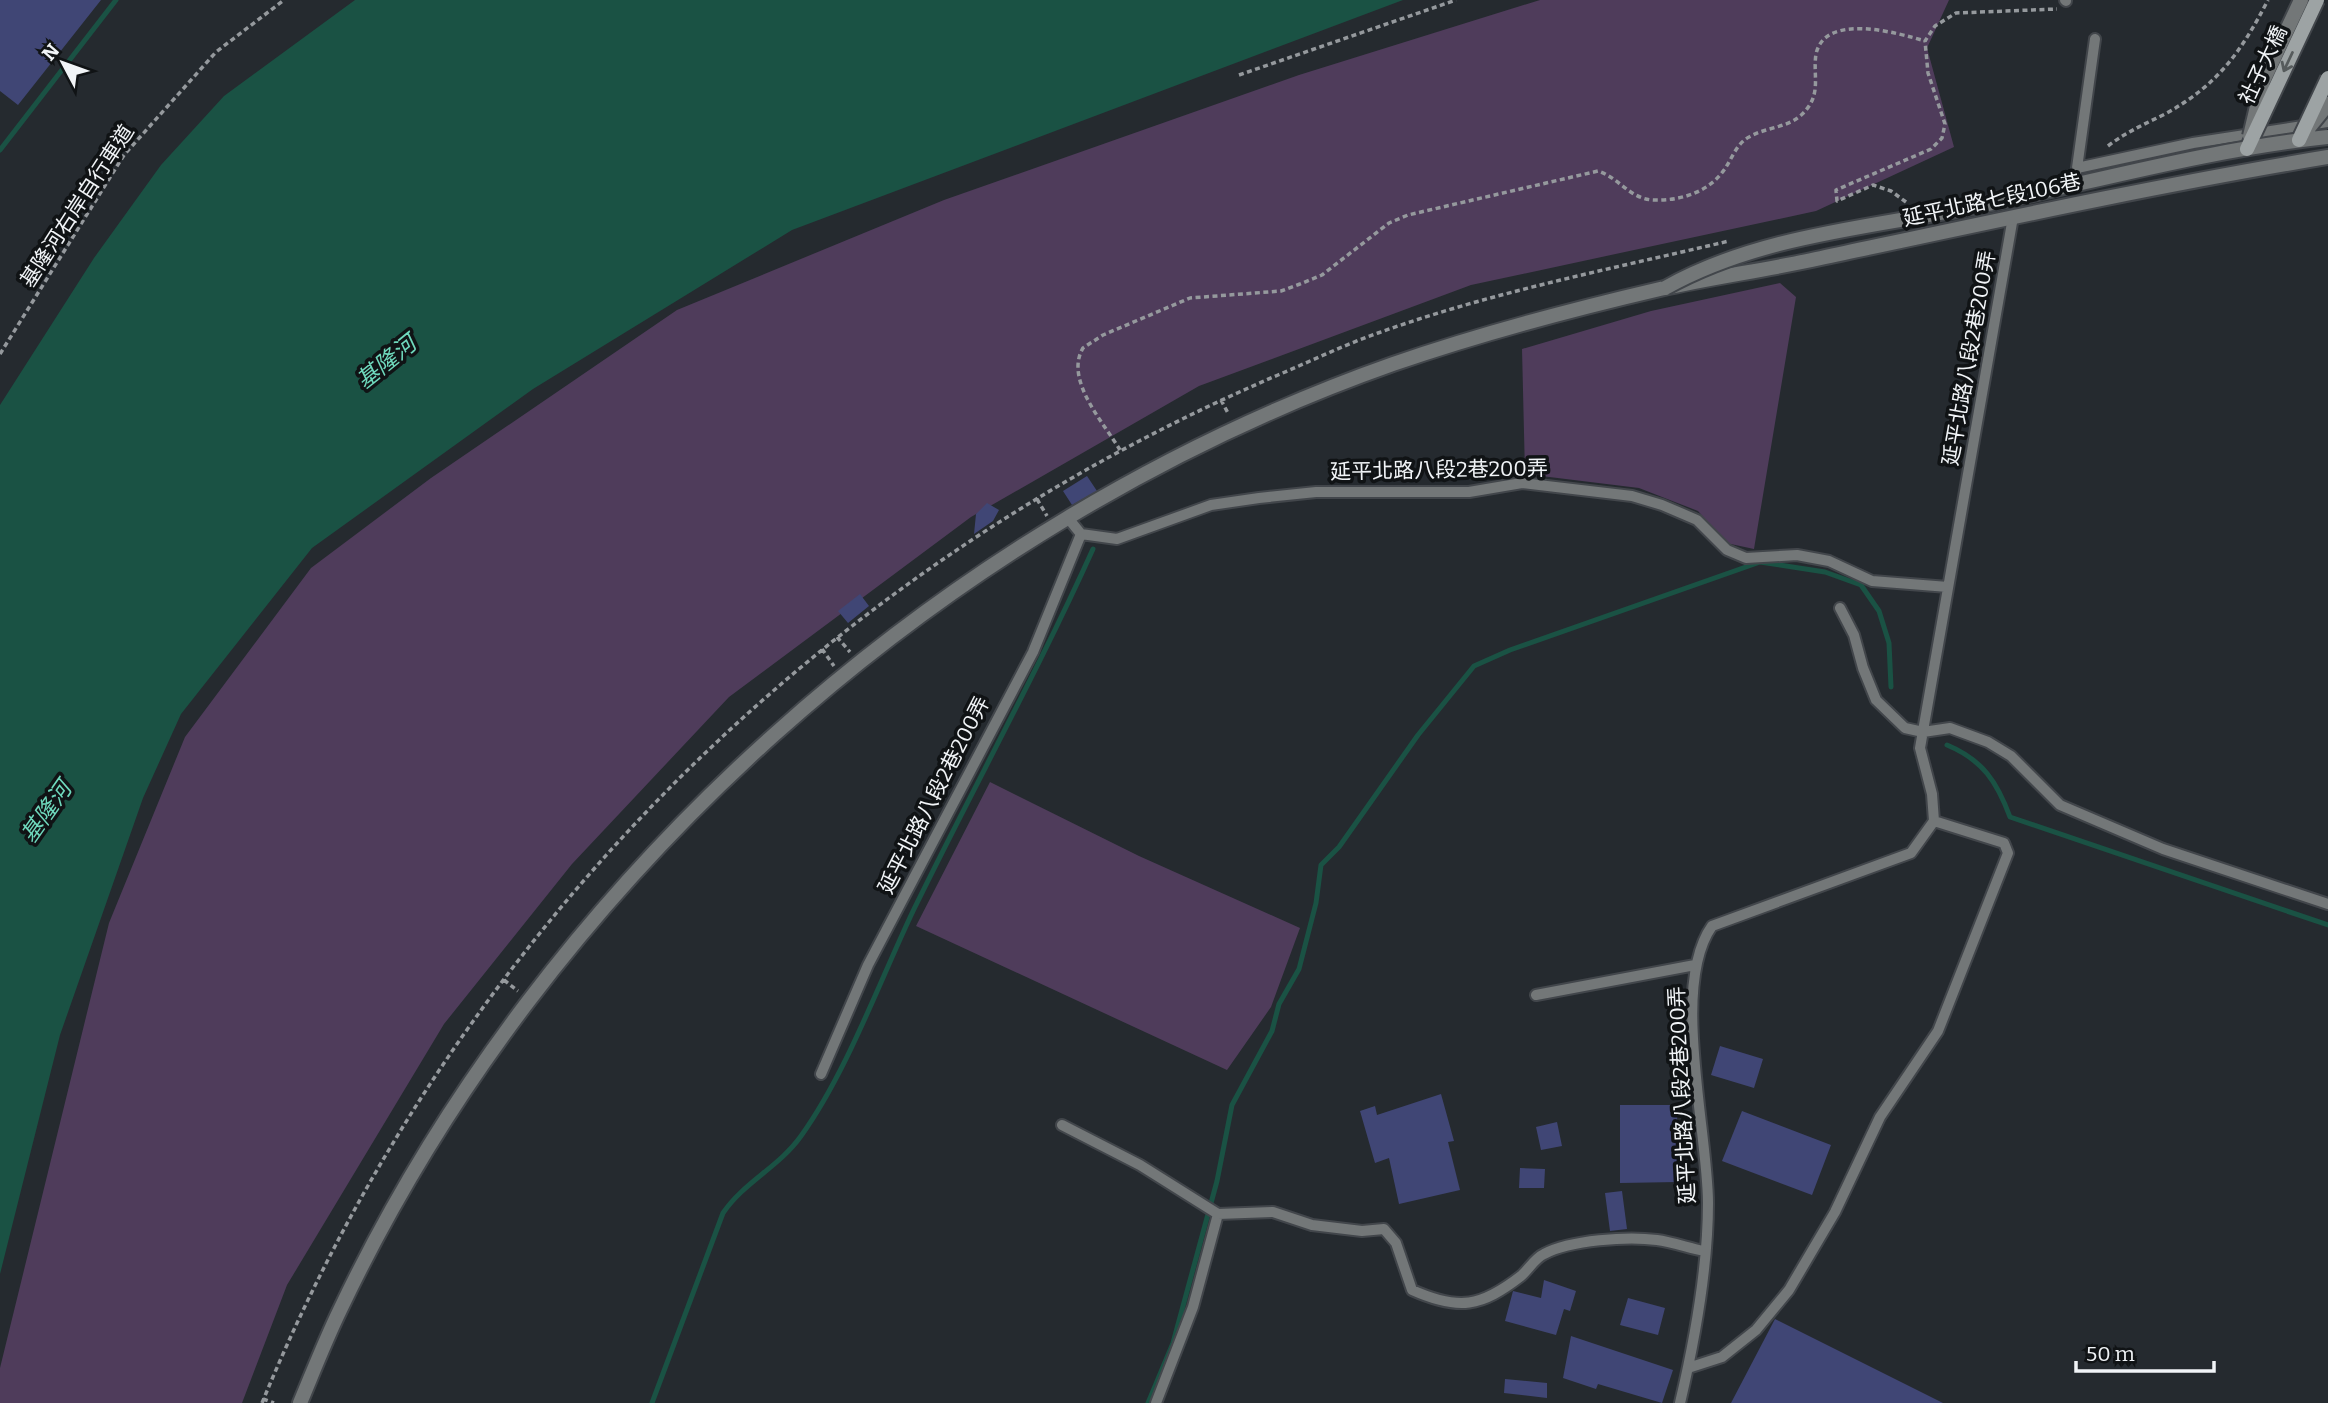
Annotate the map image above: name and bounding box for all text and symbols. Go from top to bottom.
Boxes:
street label: 社子大橋 [2233,21,2293,109]
north arrow [28,28,98,98]
text: N [37,39,64,65]
one-way arrow [2281,51,2294,72]
street label: 基隆河右岸自行車道 [15,120,139,292]
street label: 延平北路七段106巷 [1901,168,2083,232]
street label: 延平北路八段2巷200弄 [1937,249,2001,467]
water label: 基隆河 [350,327,425,395]
street label: 延平北路八段2巷200弄 [1330,455,1548,485]
street label: 延平北路八段2巷200弄 [873,692,995,898]
water label: 基隆河 [15,772,80,848]
street label: 延平北路八段2巷200弄 [1663,986,1701,1204]
scale bar [2076,1330,2214,1374]
text: 50 m [2086,1341,2135,1367]

